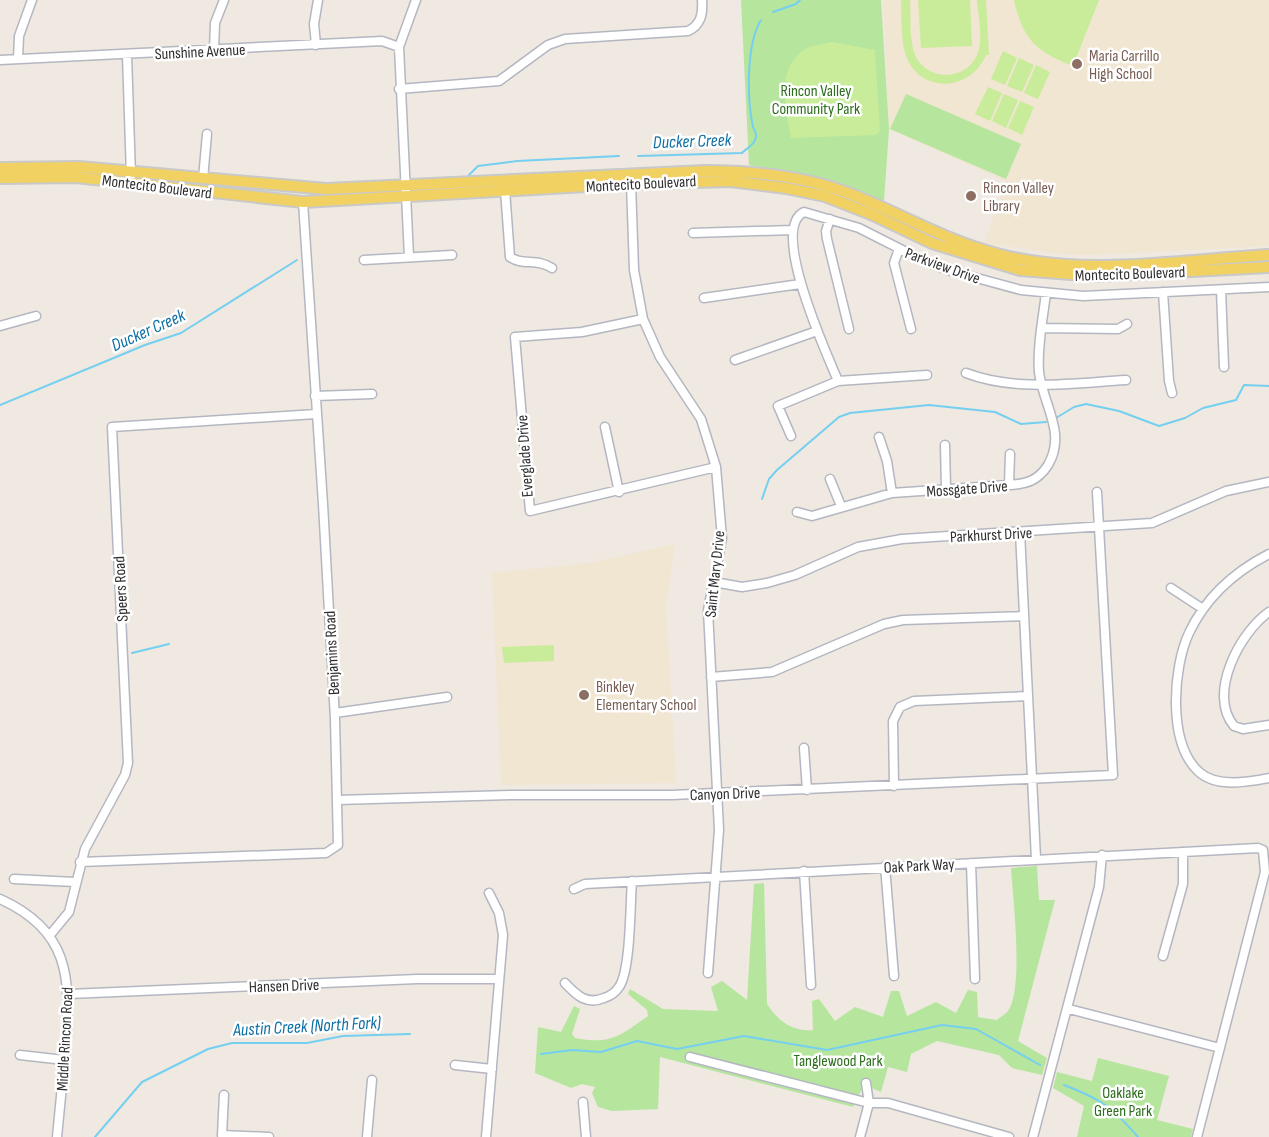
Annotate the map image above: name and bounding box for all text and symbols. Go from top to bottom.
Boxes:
street label: Sunshine Avenue [154,41,246,64]
place label: Maria Carrillo High School [1089,47,1159,84]
marker: Maria Carrillo High School [1070,57,1084,71]
park label: Rincon Valley Community Park [772,82,860,119]
water label: Ducker Creek [652,130,733,153]
street label: Montecito Boulevard [101,171,213,204]
street label: Montecito Boulevard [585,172,697,197]
place label: Rincon Valley Library [983,179,1054,216]
marker: Rincon Valley Library [964,189,978,203]
street label: Parkview Drive [902,244,983,289]
street label: Montecito Boulevard [1075,263,1186,286]
water label: Ducker Creek [108,304,189,356]
street label: Everglade Drive [513,414,538,498]
street label: Mossgate Drive [926,477,1008,502]
street label: Parkhurst Drive [949,524,1033,547]
street label: Saint Mary Drive [701,530,730,619]
street label: Speers Road [110,556,133,622]
street label: Benjamins Road [321,610,344,696]
place label: Binkley Elementary School [596,678,696,715]
marker: Binkley Elementary School [577,688,591,702]
street label: Canyon Drive [690,784,761,805]
street label: Oak Park Way [883,855,955,878]
street label: Hansen Drive [248,976,320,997]
street label: Middle Rincon Road [53,987,78,1092]
water label: Austin Creek (North Fork) [232,1012,381,1041]
park label: Tanglewood Park [793,1052,883,1071]
park label: Oaklake Green Park [1094,1084,1152,1121]

